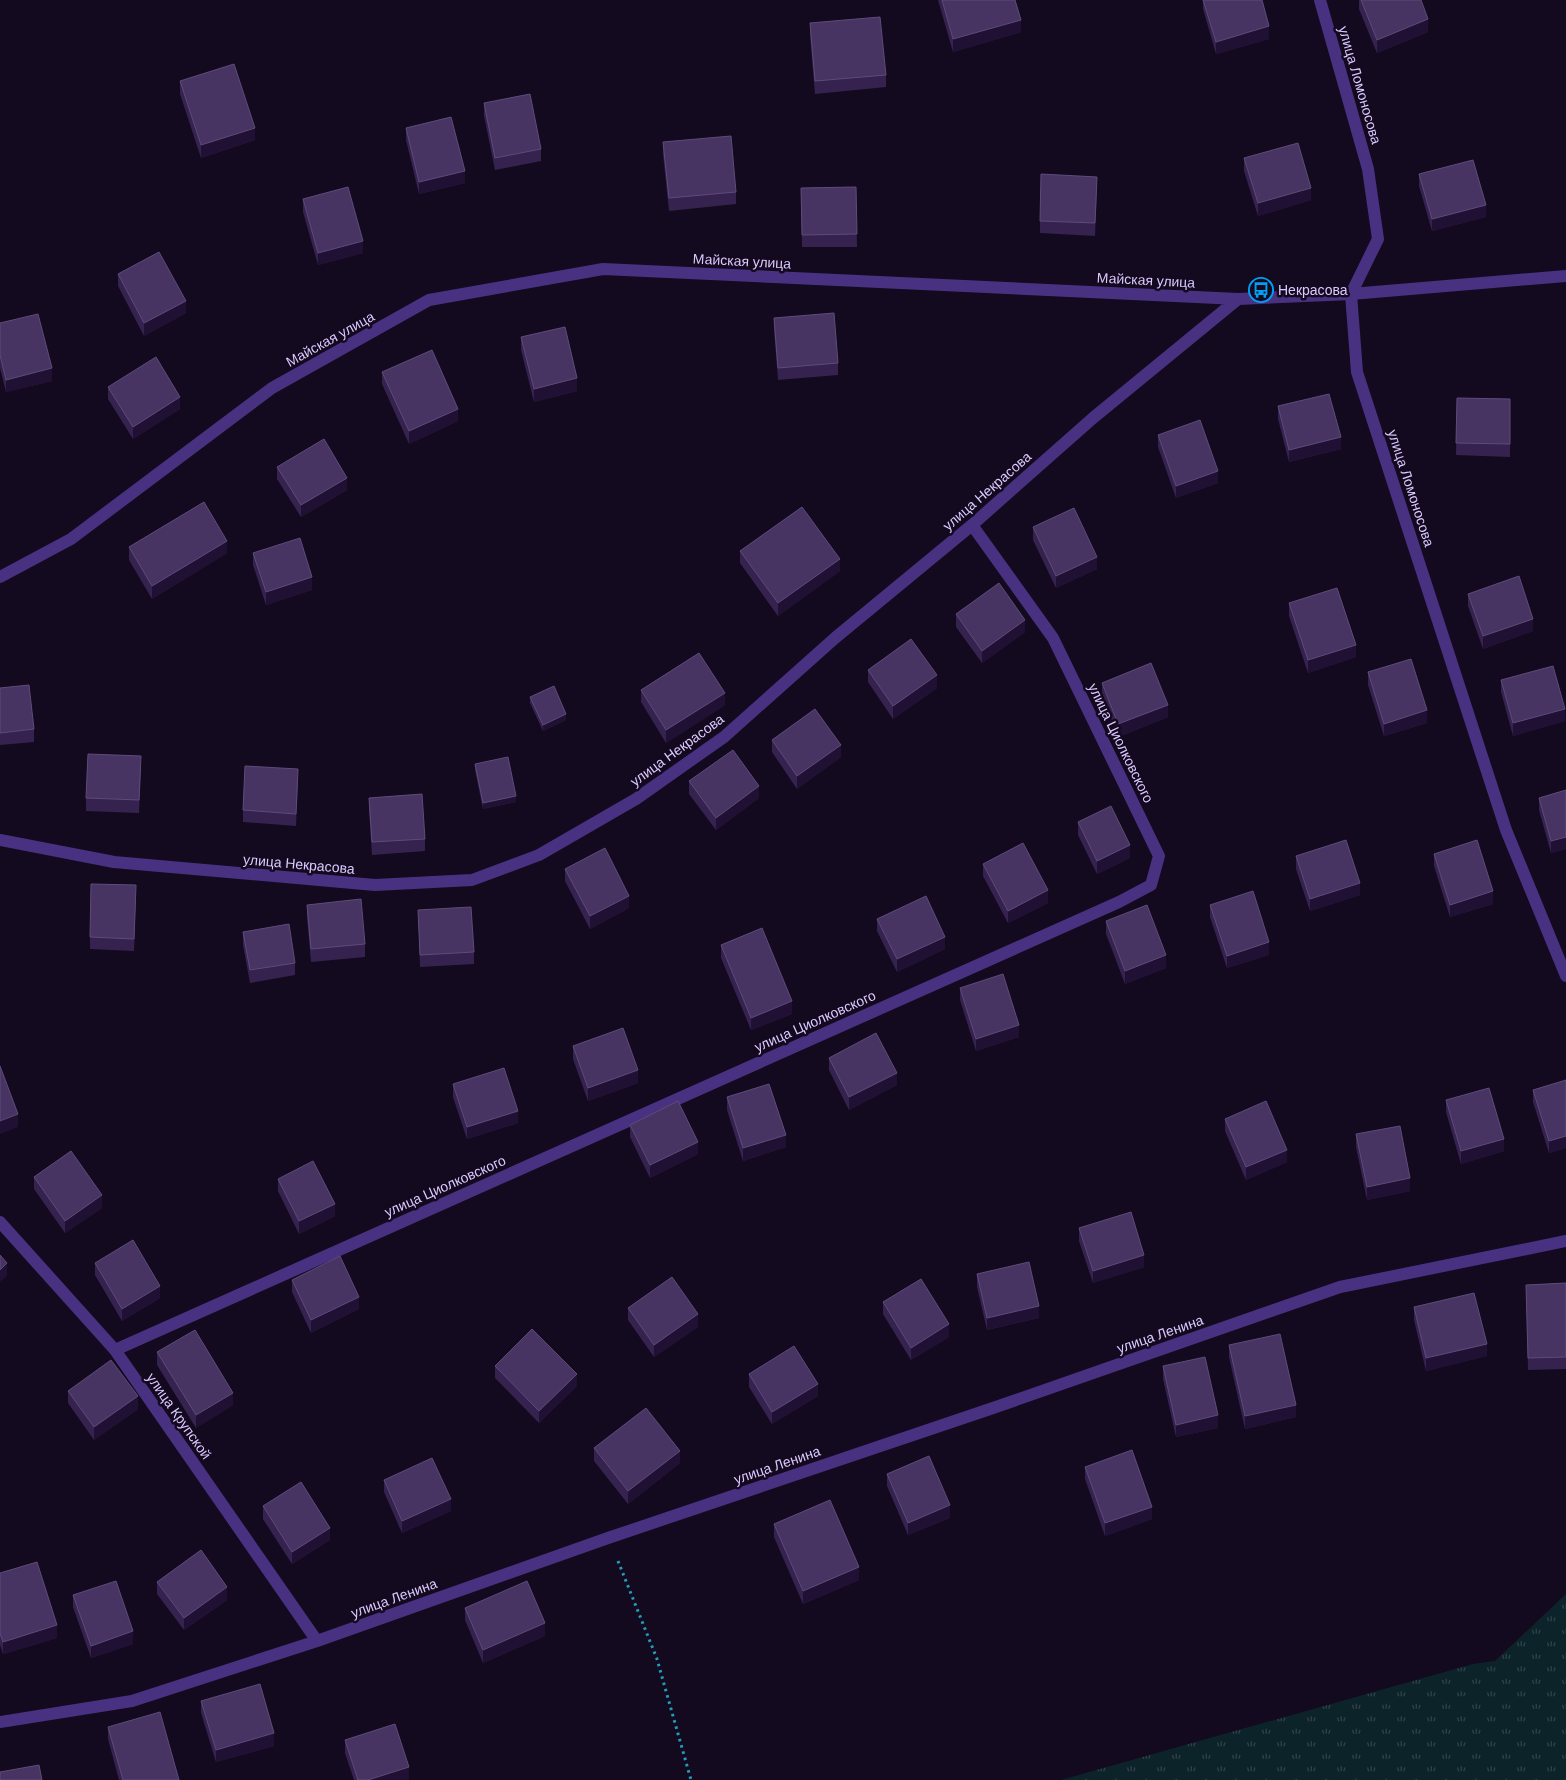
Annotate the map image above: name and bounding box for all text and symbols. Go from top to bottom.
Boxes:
street label: улица Ломоносова [1335,24,1386,146]
street label: Майская улица [692,249,792,273]
street label: Майская улица [1096,268,1196,292]
bus stop icon: Некрасова [1248,277,1274,303]
place label: Некрасова [1278,281,1348,299]
street label: Майская улица [283,307,378,371]
street label: улица Ломоносова [1384,427,1438,549]
street label: улица Некрасова [939,447,1035,534]
street label: улица Циолковского [1084,680,1158,806]
street label: улица Некрасова [626,710,728,790]
street label: улица Некрасова [243,850,356,878]
street label: улица Циолковского [751,986,879,1056]
street label: улица Циолковского [381,1151,509,1221]
street label: улица Ленина [1114,1311,1206,1357]
street label: улица Крупской [143,1369,215,1463]
street label: улица Ленина [731,1442,823,1488]
street label: улица Ленина [349,1574,440,1622]

